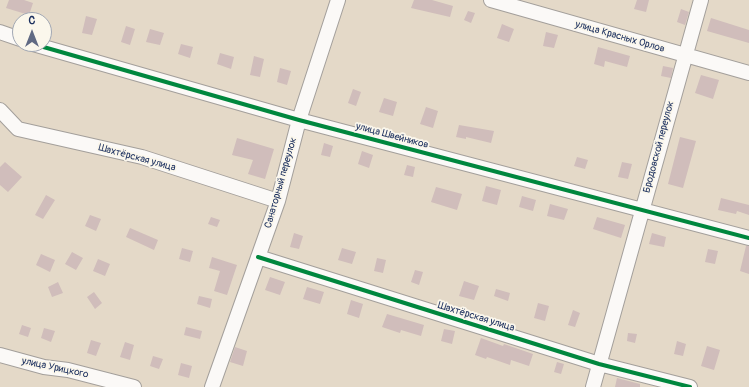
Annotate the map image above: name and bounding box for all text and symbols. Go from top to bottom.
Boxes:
north arrow [12,12,52,52]
text: С [29,14,35,27]
street label: улица Красных Орлов [574,18,666,56]
street label: Бродовской переулок [641,100,677,194]
street label: улица Швейников [354,121,430,151]
street label: Санаторный переулок [262,136,300,230]
street label: Шахтёрская улица [97,142,177,174]
street label: Шахтёрская улица [436,300,516,334]
street label: улица Урицкого [21,355,89,381]

